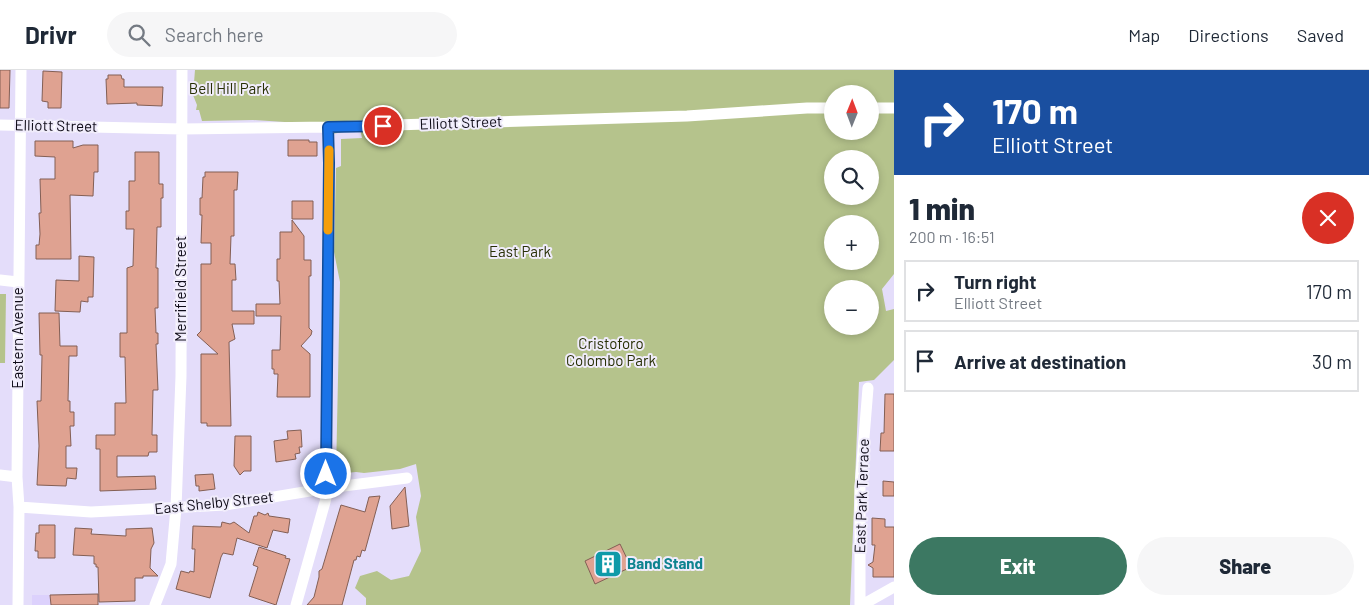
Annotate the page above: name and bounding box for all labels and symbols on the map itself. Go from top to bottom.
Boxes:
park label: Bell Hill Park [189,79,270,97]
north arrow [824,85,879,140]
pin [362,105,404,147]
street label: Elliott Street [419,112,503,132]
street label: Elliott Street [14,115,98,135]
street label: Merrifield Street [171,236,189,342]
park label: East Park [489,242,551,260]
street label: Eastern Avenue [8,287,26,389]
park label: Cristoforo Colombo Park [566,334,656,369]
street label: East Park Terrace [850,438,872,554]
position arrow [299,447,351,499]
street label: East Shelby Street [154,487,274,517]
building icon: Band Stand [593,549,623,579]
place label: Band Stand [627,554,703,572]

